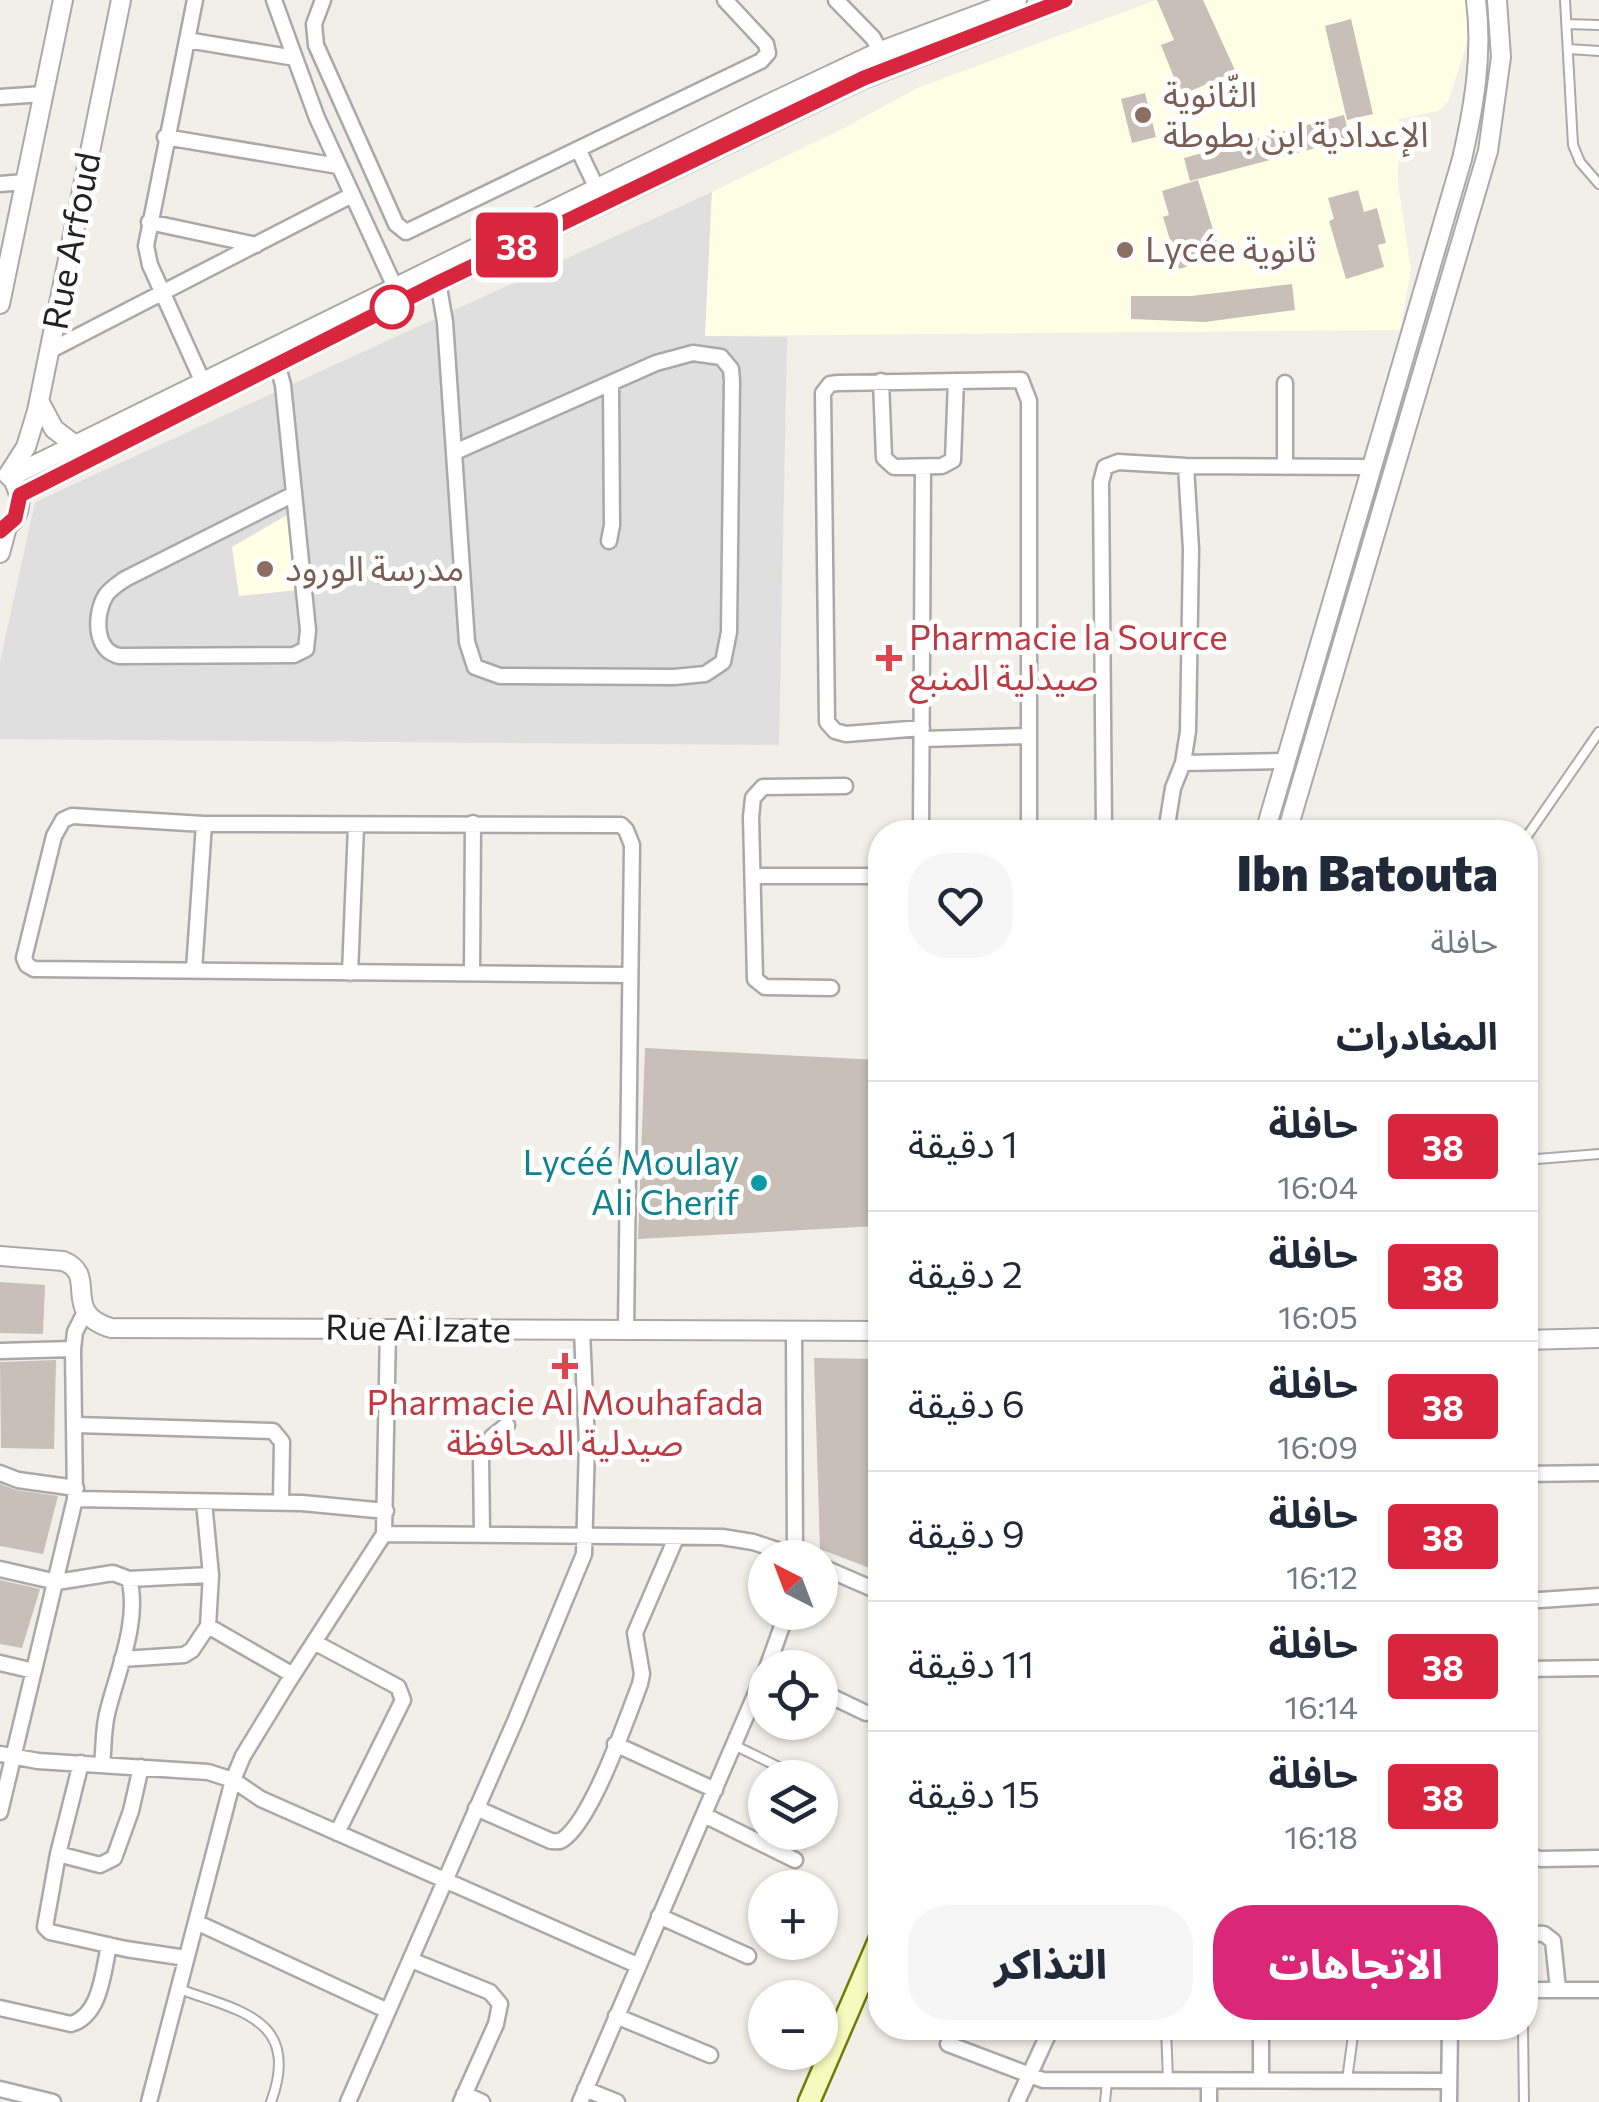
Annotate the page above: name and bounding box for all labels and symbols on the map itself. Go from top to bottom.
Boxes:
place label: الثّانوية الإعدادية ابن بطوطة [1163,71,1429,158]
marker: الثّانوية الإعدادية ابن بطوطة [1132,104,1154,126]
street label: Rue Arfoud [31,148,108,333]
line badge: 38 [472,212,562,278]
place label: Lycée ثانوية [1145,226,1317,270]
marker: Lycée ثانوية [1114,239,1136,261]
unlabelled marker [371,286,413,328]
place label: مدرسة الورود [285,545,464,590]
marker: مدرسة الورود [254,558,276,580]
place label: Pharmacie la Source صيدلية المنبع [909,614,1228,704]
marker: Pharmacie la Source صيدلية المنبع [878,647,900,669]
place label: Lycéé Moulay Ali Cherif [523,1139,739,1222]
marker: Lycéé Moulay Ali Cherif [748,1172,770,1194]
street label: Rue Ai Izate [325,1303,511,1350]
marker: Pharmacie Al Mouhafada صيدلية المحافظة [554,1355,576,1377]
place label: Pharmacie Al Mouhafada صيدلية المحافظة [367,1379,763,1462]
north arrow [748,1540,838,1630]

